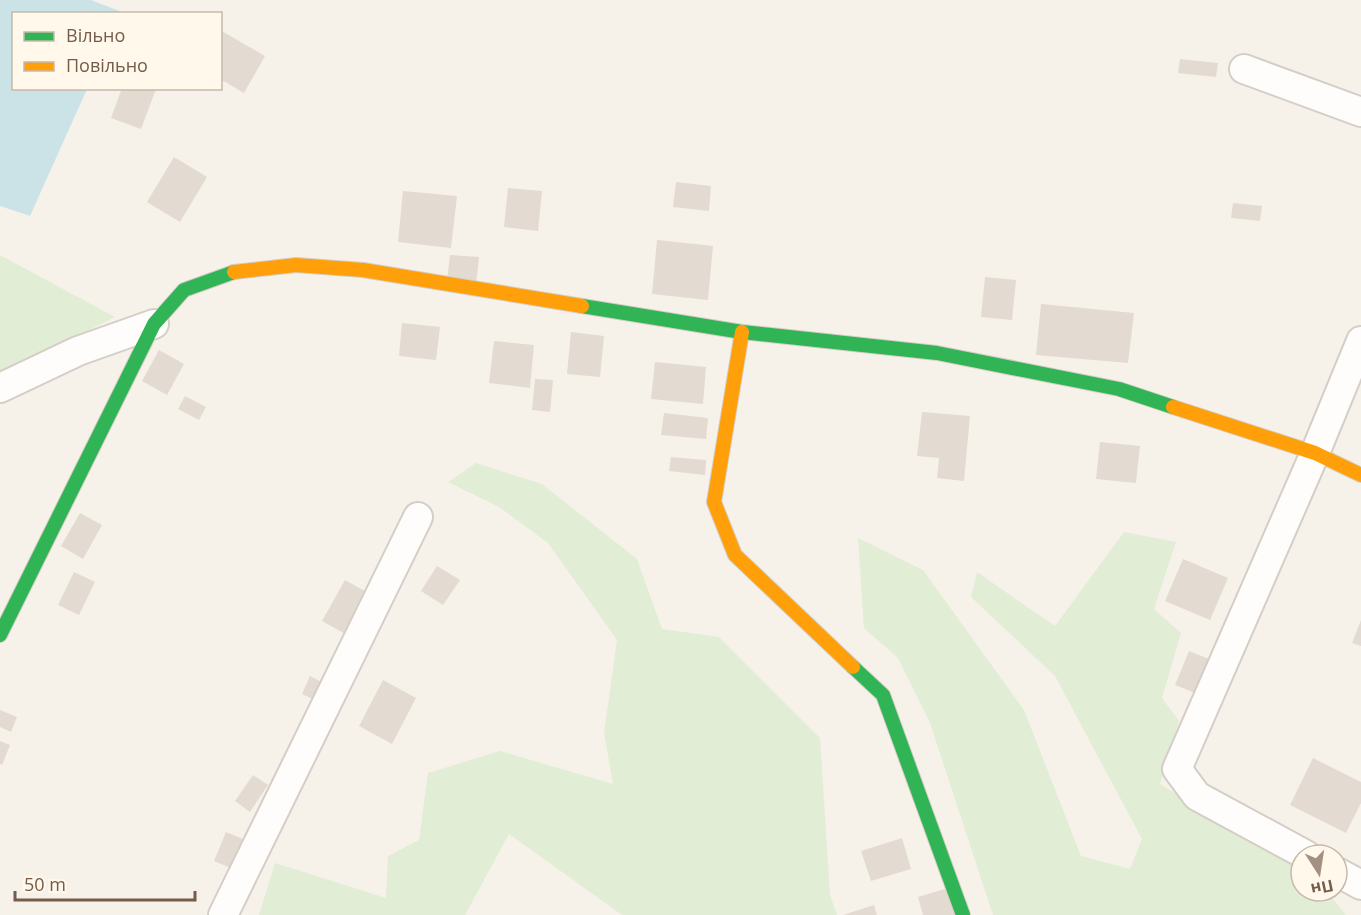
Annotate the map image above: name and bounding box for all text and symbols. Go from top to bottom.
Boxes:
legend [12,12,222,90]
text: Вільно [66,23,125,47]
text: Повільно [66,53,148,77]
north arrow [1289,843,1349,903]
scale bar [15,864,195,902]
text: 50 m [24,872,66,896]
text: Пн [1309,875,1335,901]

